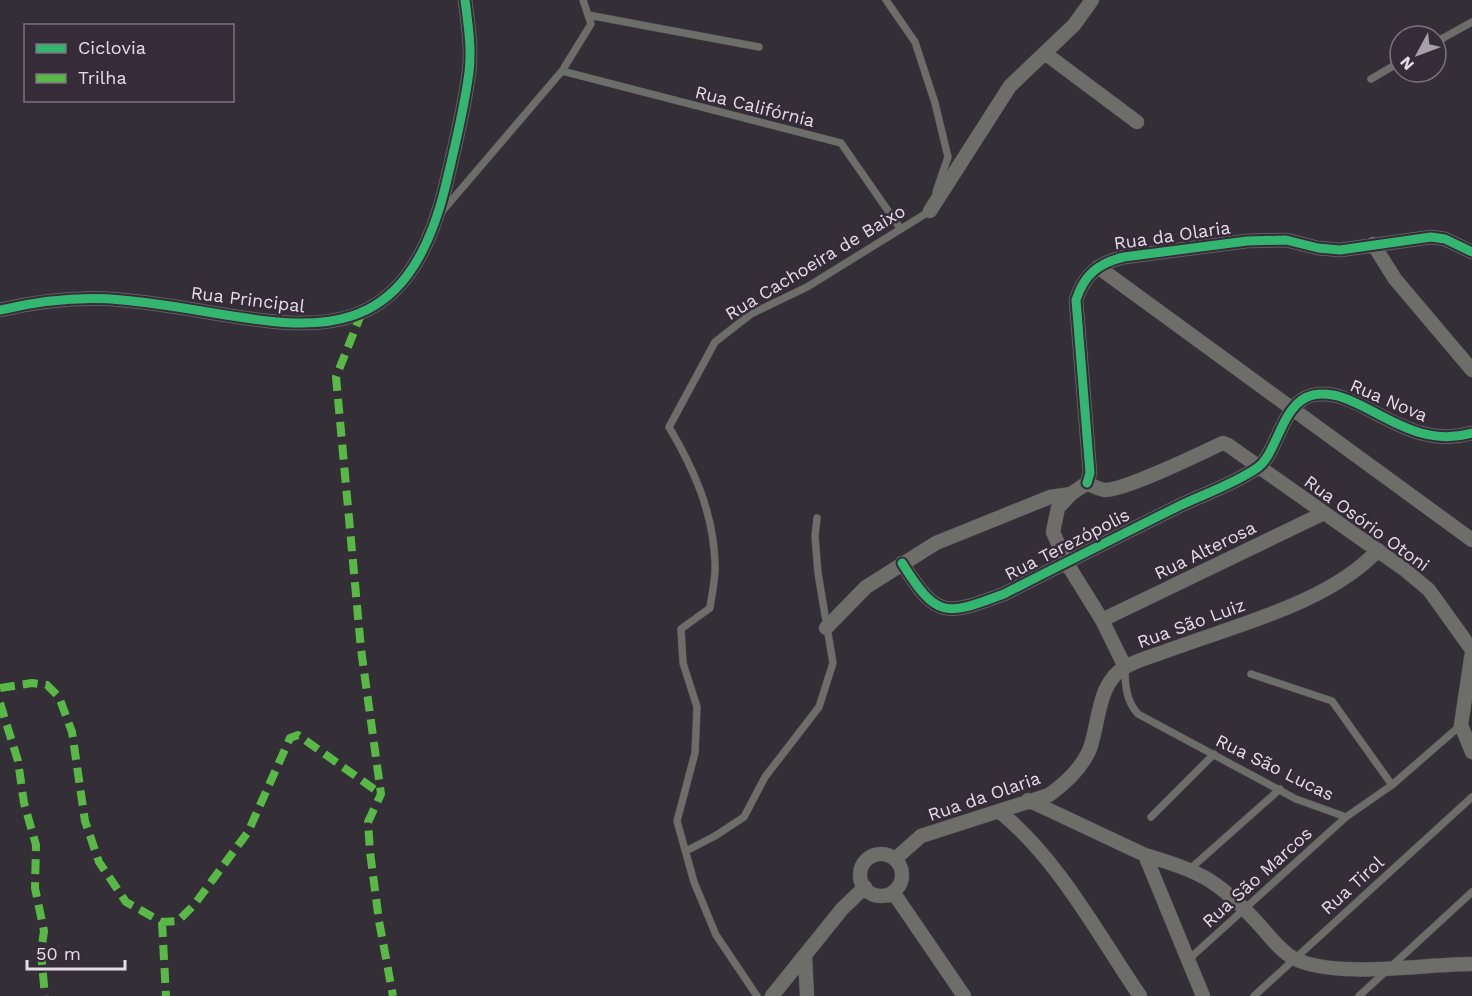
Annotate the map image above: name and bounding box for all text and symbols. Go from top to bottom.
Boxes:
legend [24,24,234,102]
north arrow [1388,24,1448,84]
text: Ciclovia [78,37,146,58]
text: N [1396,53,1418,74]
text: Trilha [78,67,127,88]
street label: Rua Califórnia [693,81,817,131]
street label: Rua Cachoeira de Baixo [721,200,909,324]
street label: Rua da Olaria [1112,216,1232,254]
street label: Rua Principal [190,282,307,316]
street label: Rua Nova [1347,374,1431,426]
street label: Rua Osório Otoni [1300,471,1434,575]
street label: Rua Terezópolis [1001,504,1133,584]
street label: Rua Alterosa [1151,516,1259,584]
street label: Rua São Luiz [1134,594,1248,652]
street label: Rua São Lucas [1213,729,1337,805]
street label: Rua da Olaria [925,767,1043,825]
street label: Rua São Marcos [1198,822,1316,932]
street label: Rua Tirol [1316,851,1388,919]
scale bar [27,933,124,971]
text: 50 m [36,943,81,964]

